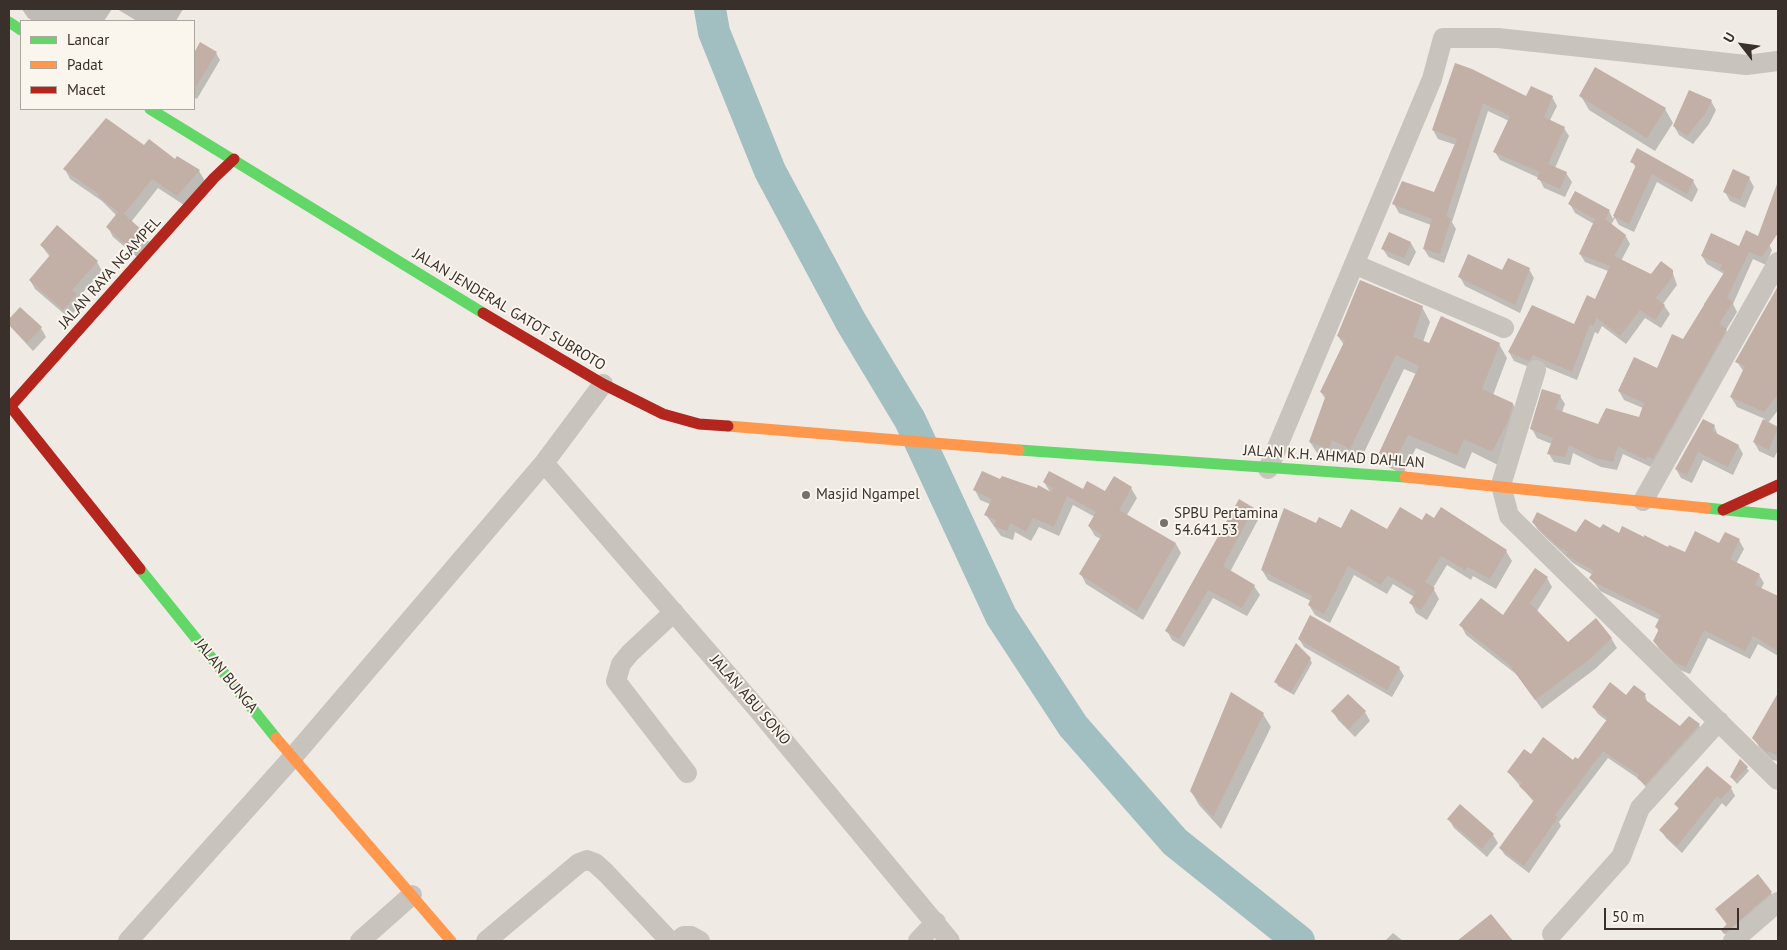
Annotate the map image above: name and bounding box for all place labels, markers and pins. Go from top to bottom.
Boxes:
place label: Masjid Ngampel [816,486,920,504]
marker: Masjid Ngampel [800,489,812,501]
place label: SPBU Pertamina 54.641.53 [1174,505,1278,540]
marker: SPBU Pertamina 54.641.53 [1158,517,1170,529]

